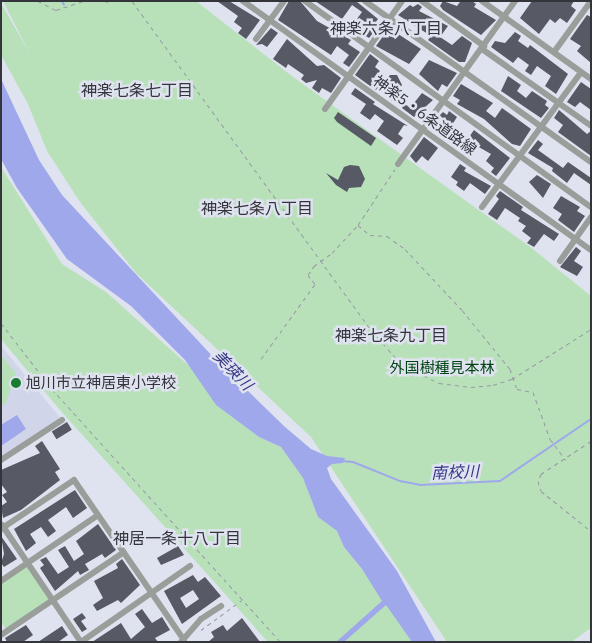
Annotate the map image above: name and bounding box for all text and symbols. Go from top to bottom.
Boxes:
district label: 神楽六条八丁目 [330,18,442,38]
street label: 神楽5・6条道路線 [370,72,480,158]
district label: 神楽七条七丁目 [81,80,193,100]
district label: 神楽七条八丁目 [201,198,313,218]
district label: 神楽七条九丁目 [335,325,447,345]
water label: 美瑛川 [209,346,257,394]
park label: 外国樹種見本林 [390,359,494,377]
place label: 旭川市立神居東小学校 [26,374,176,392]
marker: 旭川市立神居東小学校 [10,377,22,389]
water label: 南校川 [431,462,479,482]
district label: 神居一条十八丁目 [113,528,241,548]

